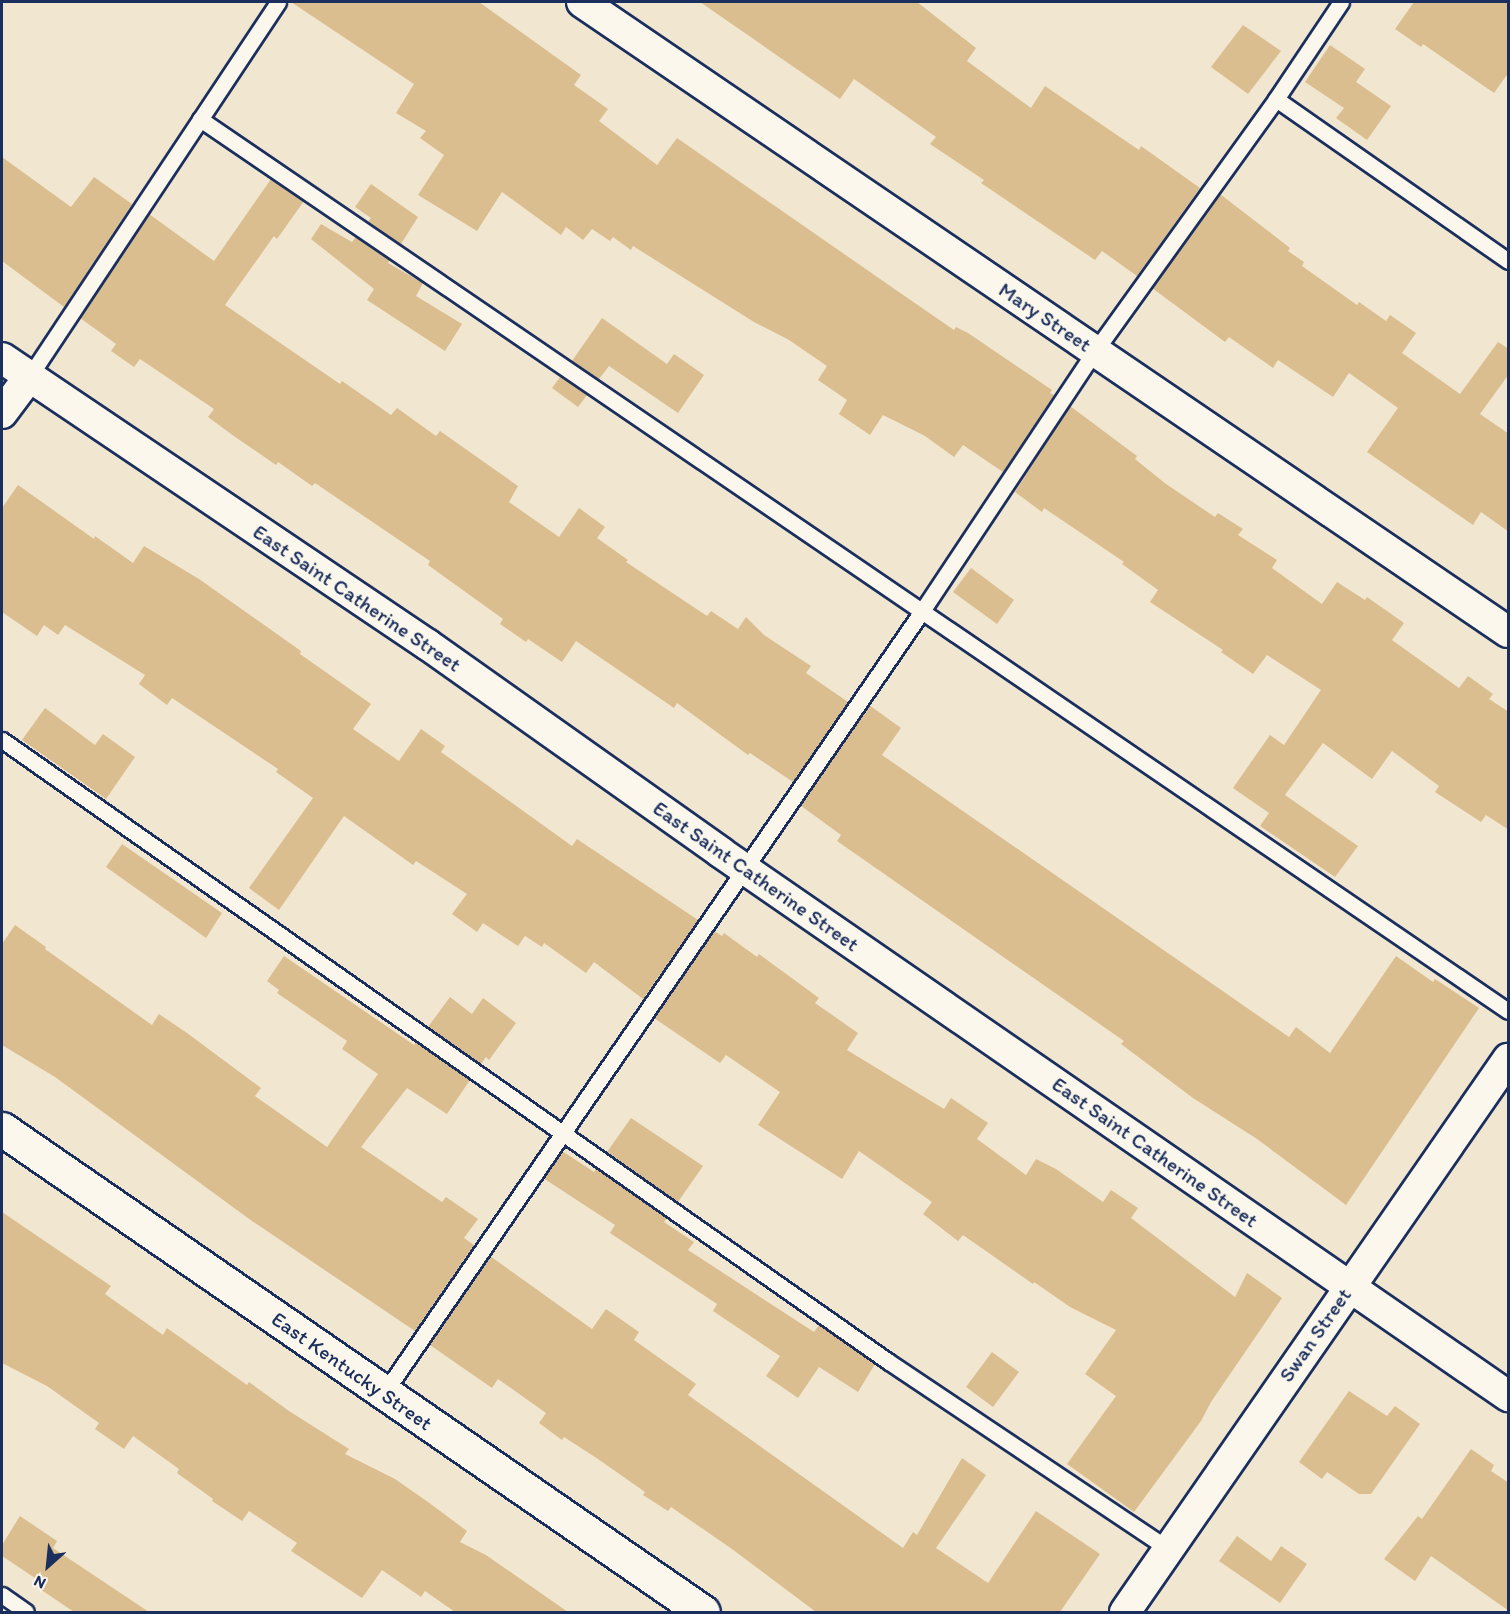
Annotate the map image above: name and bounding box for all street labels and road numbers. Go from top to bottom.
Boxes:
street label: Mary Street [994,277,1096,357]
street label: East Saint Catherine Street [248,519,466,677]
street label: East Saint Catherine Street [648,795,864,957]
street label: East Saint Catherine Street [1047,1071,1263,1233]
street label: Swan Street [1274,1283,1356,1387]
street label: East Kentucky Street [267,1306,437,1436]

